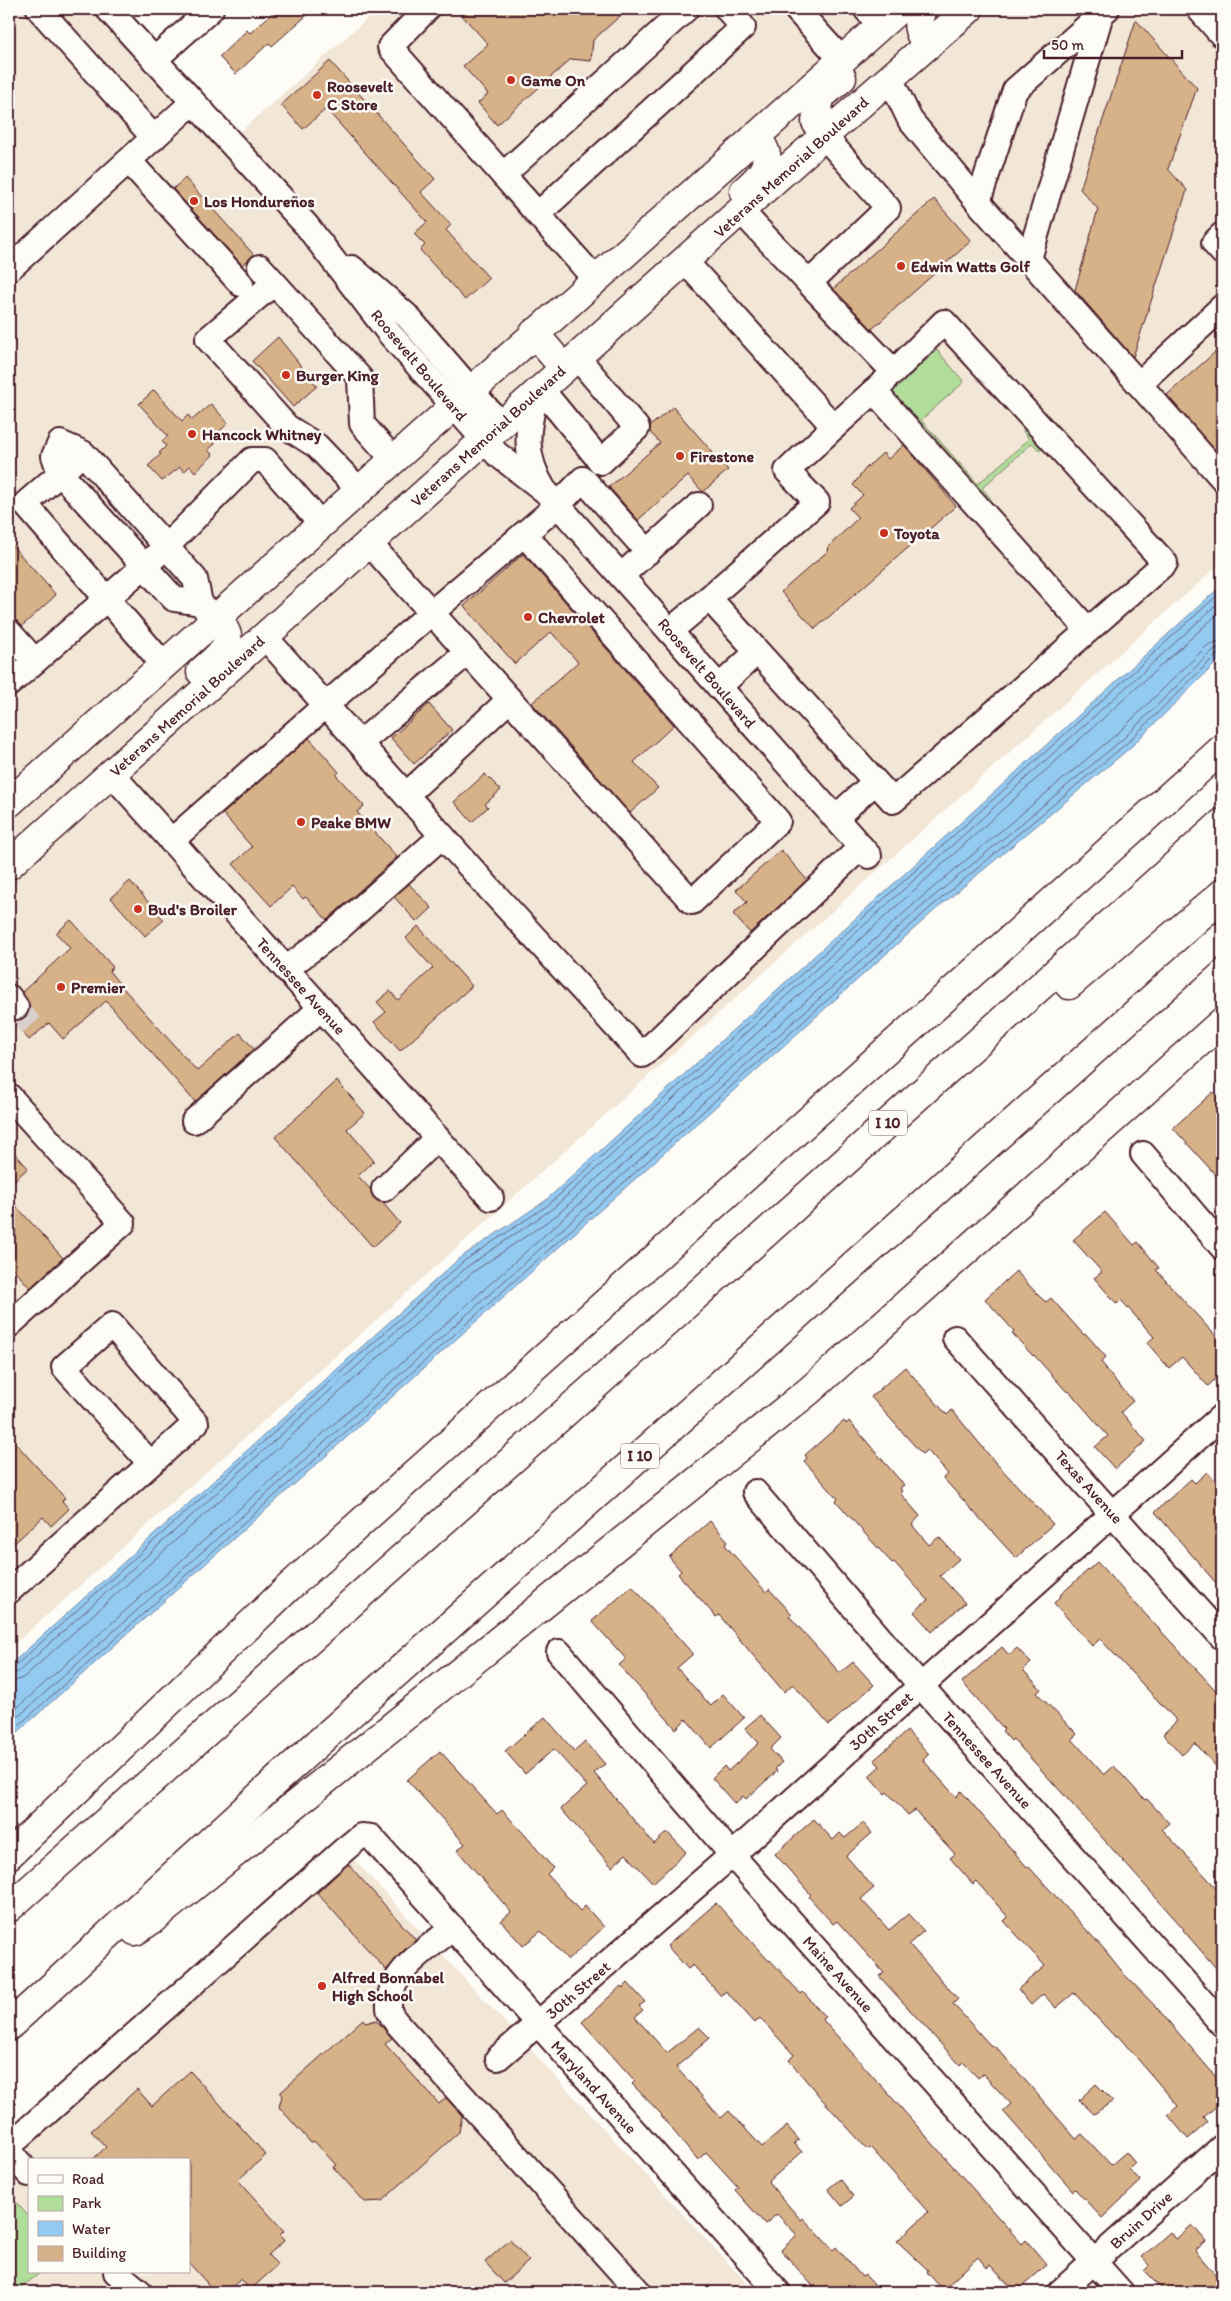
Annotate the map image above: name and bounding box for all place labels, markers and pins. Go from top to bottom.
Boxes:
place label: Game On [521,71,586,90]
marker: Game On [505,74,517,86]
place label: Roosevelt C Store [327,77,393,114]
marker: Roosevelt C Store [311,89,323,101]
place label: Los Hondureños [204,192,315,211]
marker: Los Hondureños [188,195,200,207]
place label: Edwin Watts Golf [911,257,1031,276]
marker: Edwin Watts Golf [895,260,907,272]
place label: Burger King [296,366,380,386]
marker: Burger King [280,369,292,381]
place label: Hancock Whitney [202,425,322,445]
marker: Hancock Whitney [186,428,198,440]
place label: Firestone [690,447,755,466]
marker: Firestone [674,450,686,462]
place label: Toyota [893,524,940,544]
marker: Toyota [878,527,890,539]
place label: Chevrolet [538,608,605,627]
marker: Chevrolet [522,611,534,623]
place label: Peake BMW [311,813,391,832]
marker: Peake BMW [295,816,307,828]
place label: Bud's Broiler [148,900,238,919]
marker: Bud's Broiler [132,903,144,915]
place label: Premier [71,978,126,997]
marker: Premier [55,981,67,993]
place label: Alfred Bonnabel High School [331,1968,445,2006]
marker: Alfred Bonnabel High School [316,1980,328,1992]

